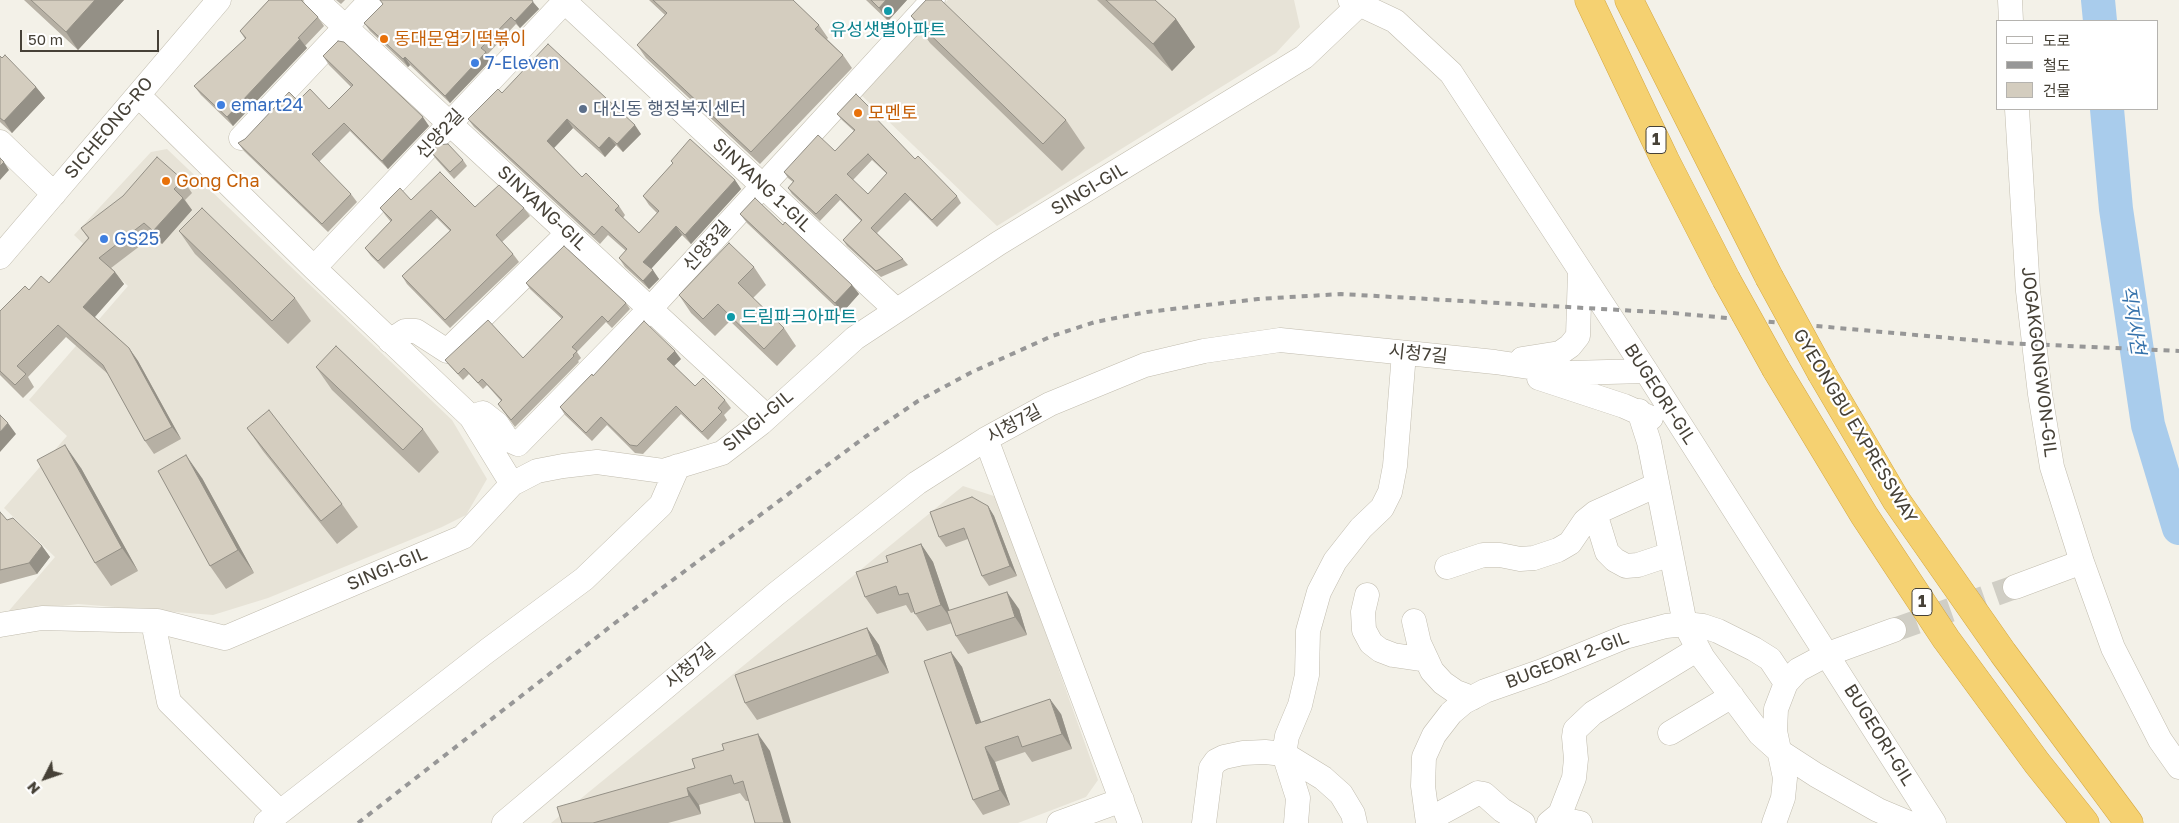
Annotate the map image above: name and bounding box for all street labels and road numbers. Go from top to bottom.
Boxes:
street label: SICHEONG-RO [60,73,158,183]
street label: 신양2길 [412,105,468,163]
road number: 1 [1646,126,1666,154]
street label: SINYANG 1-GIL [708,134,816,236]
street label: SINGI-GIL [1047,158,1131,220]
street label: SINYANG-GIL [493,161,591,255]
street label: 신양3길 [679,216,735,276]
street label: JOGAKGONGWON-GIL [2017,266,2061,458]
street label: GYEONGBU EXPRESSWAY [1788,325,1922,527]
street label: 시청7길 [1387,340,1449,368]
street label: BUGEORI-GIL [1620,340,1700,448]
street label: SINGI-GIL [719,386,797,456]
street label: 시청7길 [983,400,1045,448]
street label: SINGI-GIL [344,543,430,595]
road number: 1 [1912,588,1932,616]
street label: BUGEORI 2-GIL [1502,627,1632,693]
street label: 시청7길 [660,639,720,693]
street label: BUGEORI-GIL [1839,680,1919,790]

